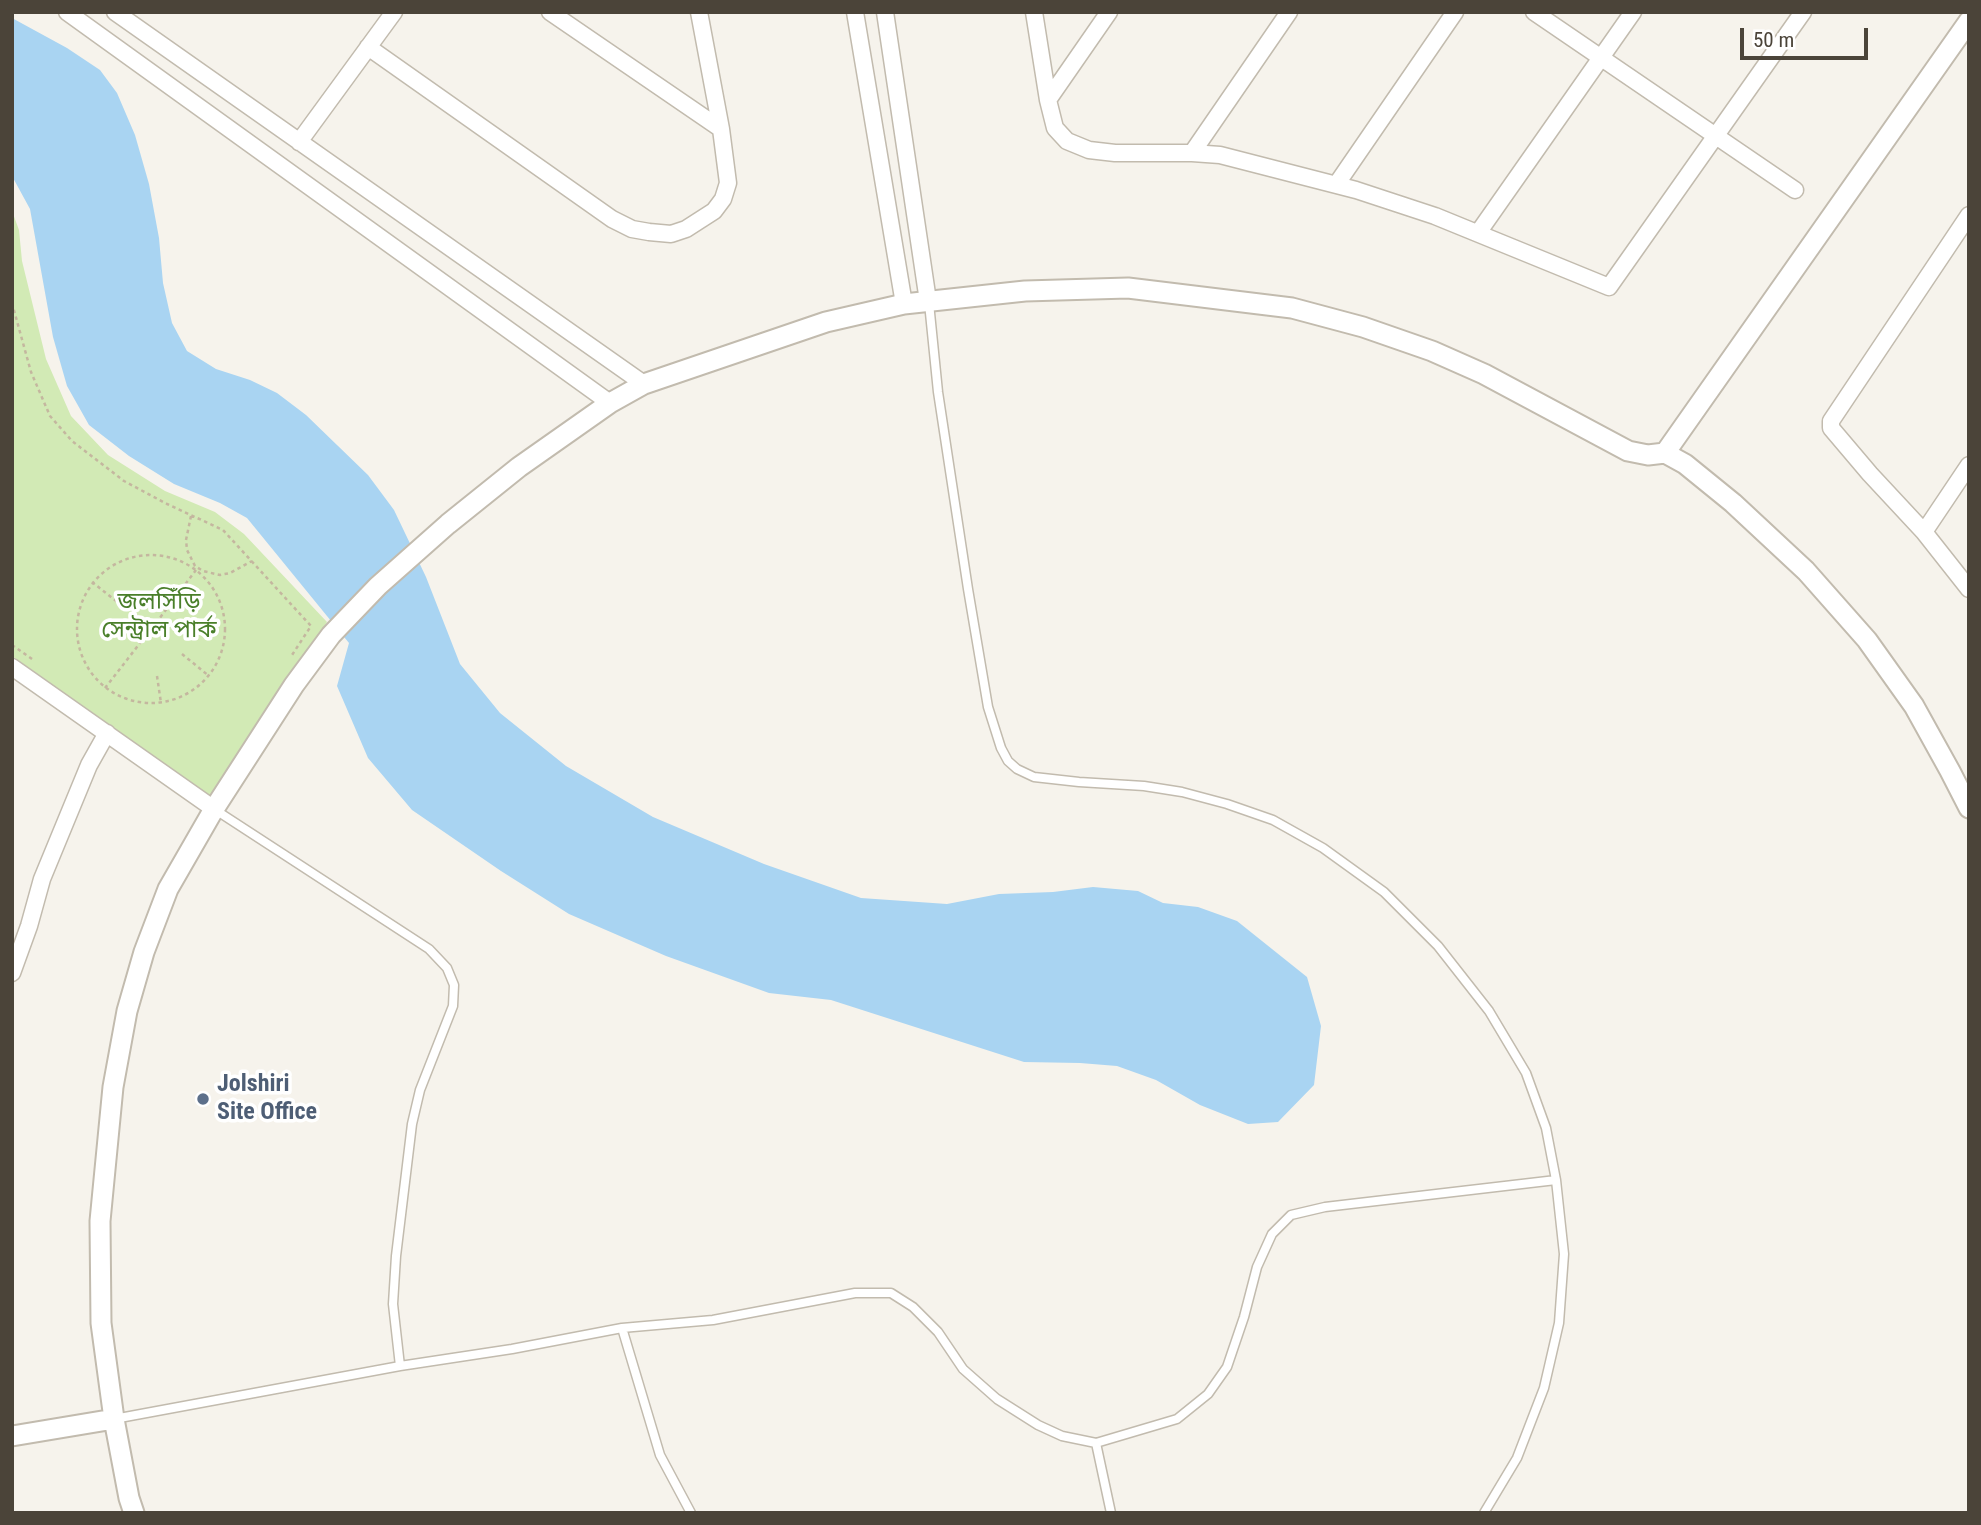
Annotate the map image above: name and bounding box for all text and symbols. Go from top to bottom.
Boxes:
scale bar [1743,14,1871,58]
text: 50 m [1753,28,1794,52]
park label: জলসিঁড়ি সেন্ট্রাল পার্ক [101,589,217,645]
place label: Jolshiri Site Office [217,1071,317,1127]
marker: Jolshiri Site Office [195,1091,211,1107]

